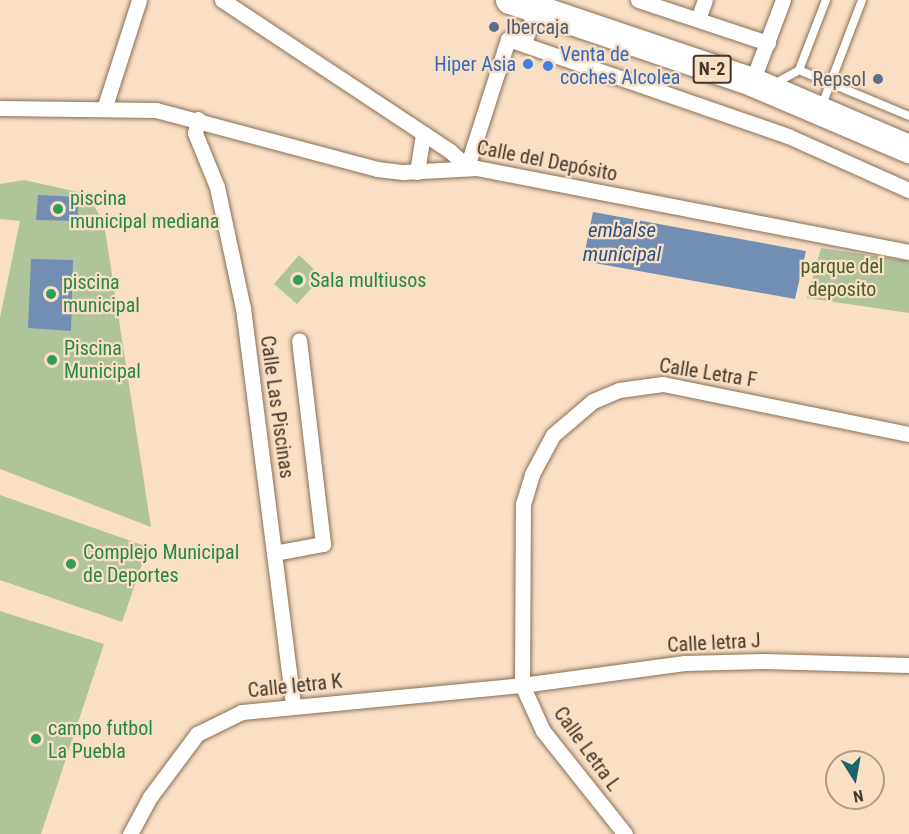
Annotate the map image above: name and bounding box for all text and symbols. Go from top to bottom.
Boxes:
place label: Ibercaja [506,15,569,39]
marker: Ibercaja [487,20,501,34]
place label: Venta de coches Alcolea [560,42,680,89]
place label: Hiper Asia [434,52,516,76]
road number: N-2 [692,54,732,84]
marker: Hiper Asia [521,57,535,71]
marker: Venta de coches Alcolea [541,59,555,73]
place label: Repsol [812,67,866,91]
marker: Repsol [871,72,885,86]
street label: Calle del Depósito [475,136,619,186]
place label: piscina municipal mediana [70,186,219,233]
marker: piscina municipal mediana [51,202,65,216]
water label: embalse municipal [583,217,661,267]
park label: parque del deposito [801,254,883,301]
place label: Sala multiusos [310,268,426,292]
place label: piscina municipal [63,270,140,317]
marker: Sala multiusos [291,273,305,287]
marker: piscina municipal [44,287,58,301]
street label: Calle Las Piscinas [255,334,299,480]
place label: Piscina Municipal [64,336,141,383]
marker: Piscina Municipal [45,353,59,367]
street label: Calle Letra F [658,353,758,393]
place label: Complejo Municipal de Deportes [83,540,239,587]
marker: Complejo Municipal de Deportes [64,557,78,571]
street label: Calle letra J [667,629,761,657]
street label: Calle letra K [247,669,343,703]
street label: Calle Letra L [548,702,626,796]
place label: campo futbol La Puebla [48,716,153,763]
marker: campo futbol La Puebla [29,732,43,746]
north arrow [825,750,885,810]
text: N [852,786,865,806]

